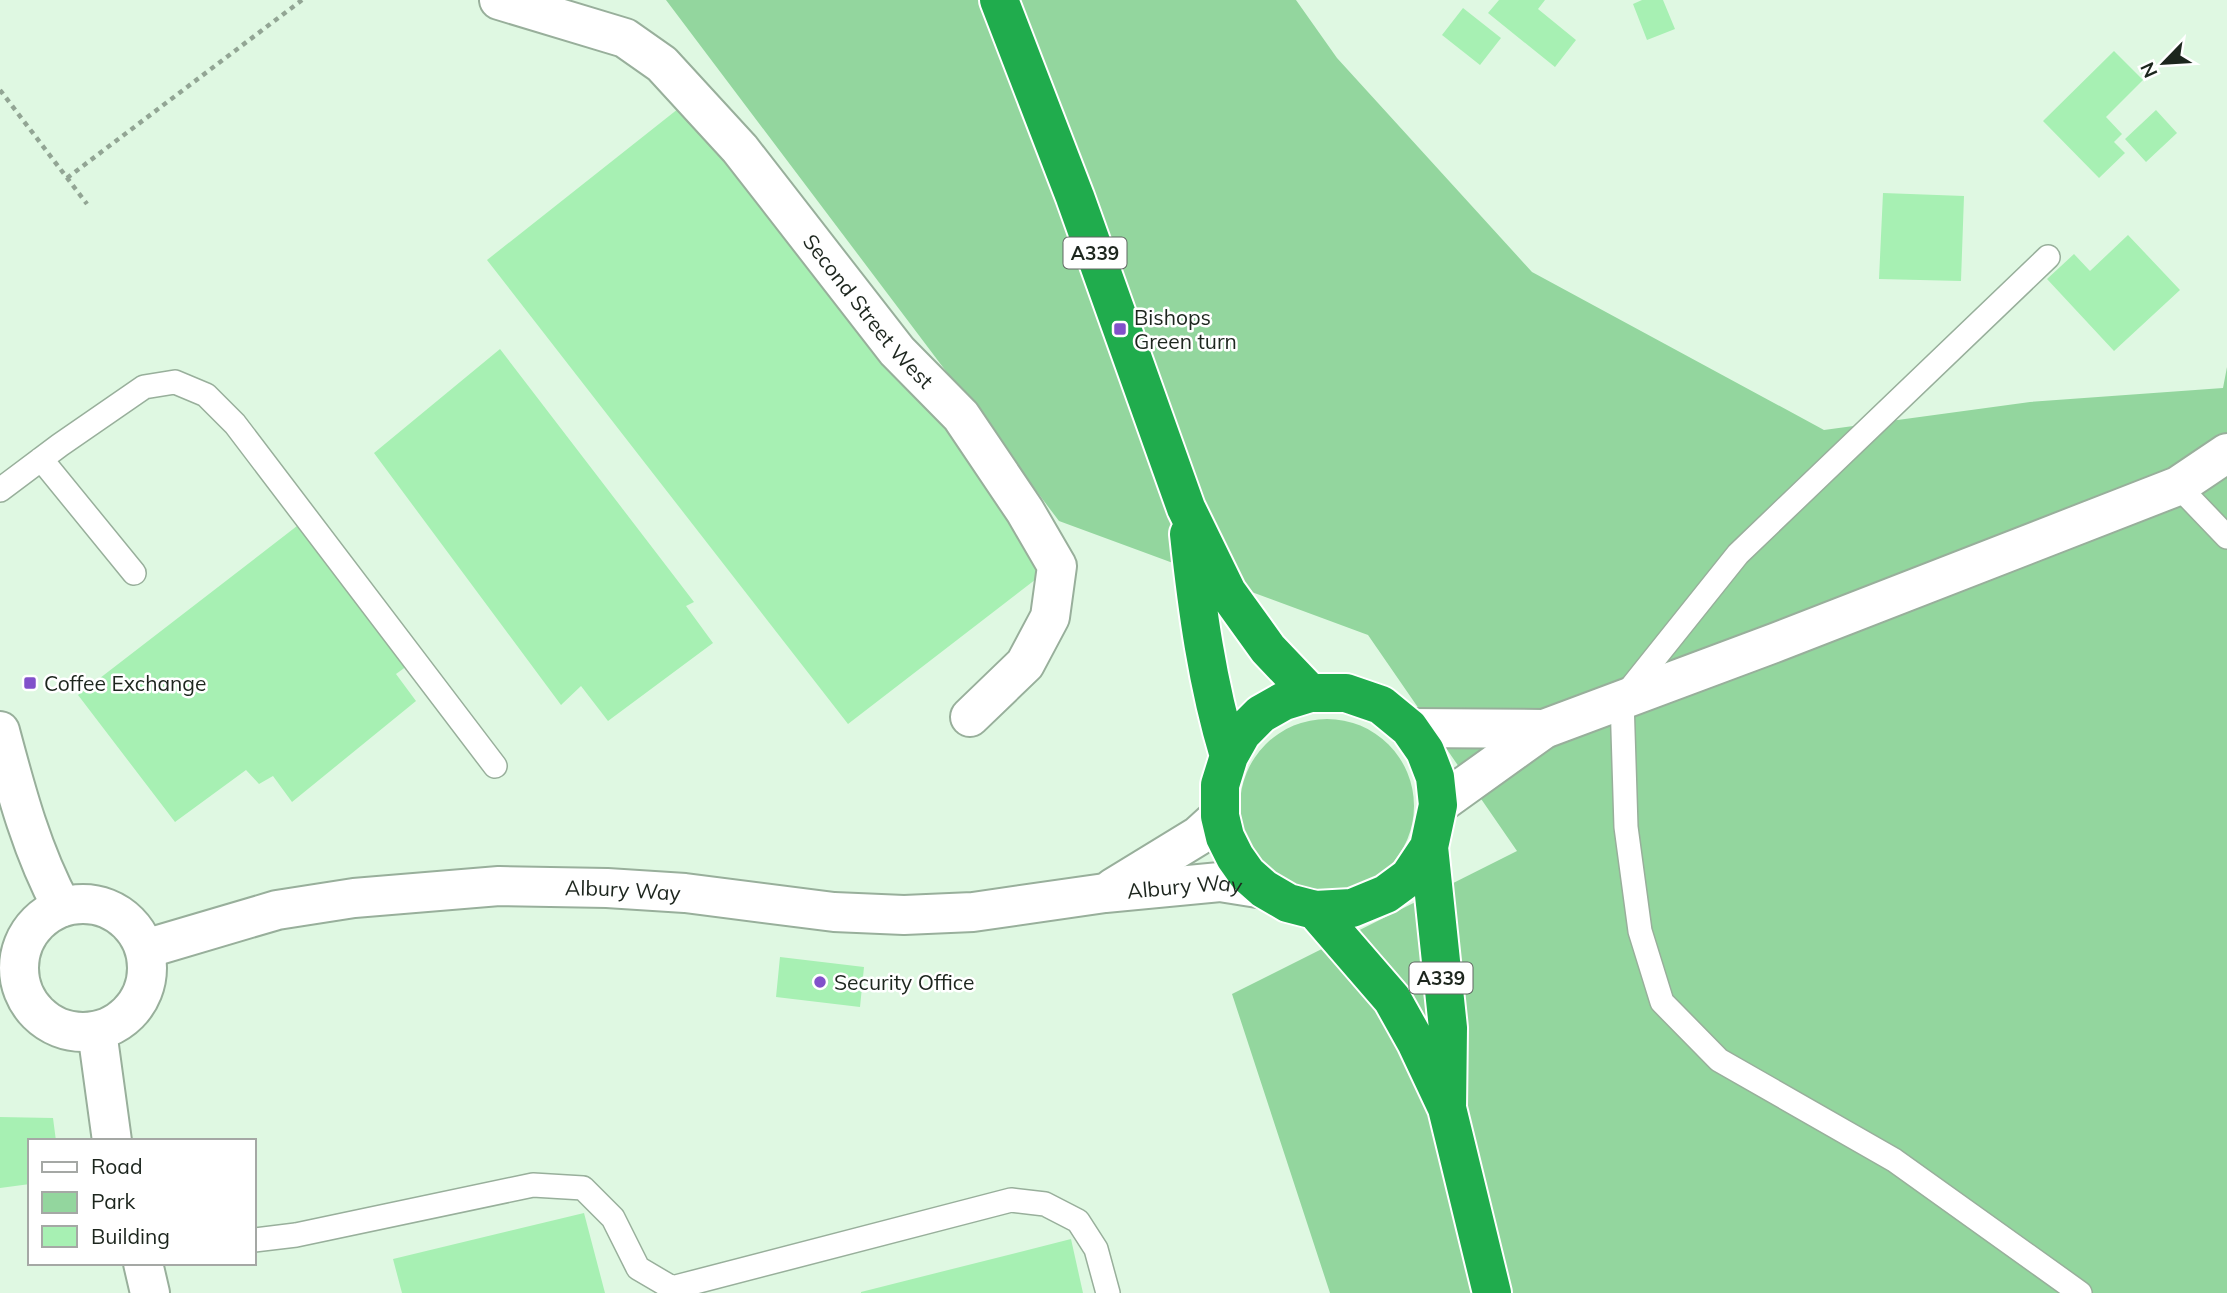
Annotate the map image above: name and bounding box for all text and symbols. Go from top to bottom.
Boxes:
north arrow [2129,28,2199,98]
text: N [2135,59,2163,82]
street label: Second Street West [798,229,939,394]
road number: A339 [1064,238,1126,268]
place label: Bishops Green turn [1134,304,1237,354]
marker: Bishops Green turn [1112,321,1128,337]
place label: Coffee Exchange [44,670,206,696]
marker: Coffee Exchange [22,675,38,691]
street label: Albury Way [1126,869,1244,904]
street label: Albury Way [565,874,682,906]
road number: A339 [1410,962,1472,994]
place label: Security Office [834,969,974,995]
marker: Security Office [812,974,828,990]
legend [28,1139,256,1265]
text: Road [91,1153,142,1179]
text: Park [91,1188,135,1214]
text: Building [91,1223,170,1249]

